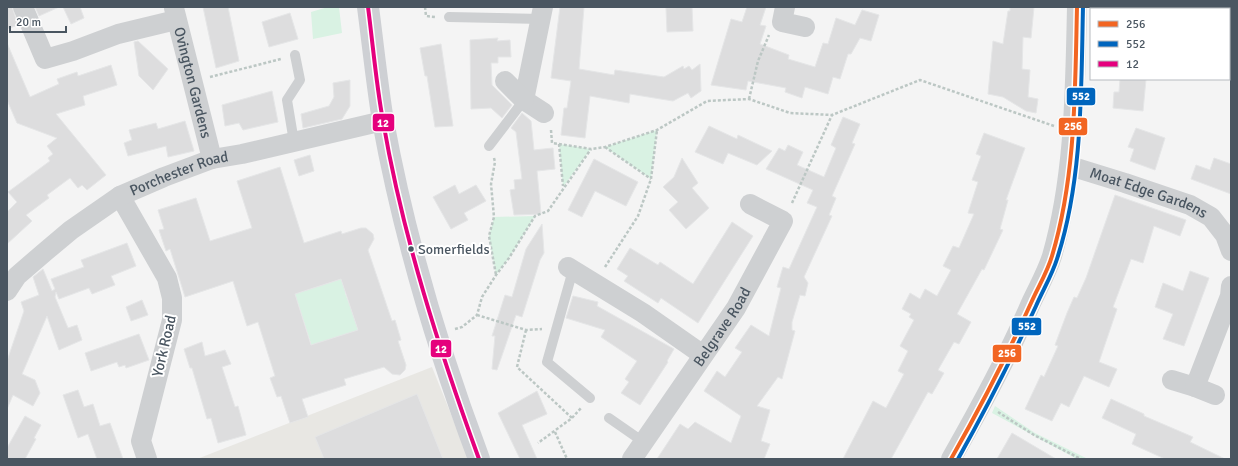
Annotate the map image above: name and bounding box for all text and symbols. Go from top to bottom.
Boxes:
scale bar [10,8,66,34]
legend [1090,8,1230,80]
text: 20 m [16,15,41,30]
text: 256 [1126,17,1145,32]
street label: Ovington Gardens [170,25,216,141]
text: 552 [1126,37,1145,52]
text: 12 [1126,57,1139,72]
line badge: 552 [1066,87,1096,106]
text: 552 [1072,90,1090,103]
line badge: 12 [372,113,395,132]
text: 12 [377,117,389,130]
line badge: 256 [1058,117,1088,136]
text: 256 [1064,120,1082,133]
street label: Porchester Road [127,147,230,200]
street label: Moat Edge Gardens [1087,164,1211,222]
place label: Somerfields [418,241,490,258]
marker: Somerfields [406,244,416,254]
street label: Belgrave Road [689,284,755,370]
street label: York Road [148,313,180,379]
line badge: 552 [1011,317,1042,336]
text: 552 [1018,320,1036,333]
line badge: 12 [430,339,452,358]
text: 12 [435,343,447,356]
line badge: 256 [992,344,1022,363]
text: 256 [998,347,1016,360]

